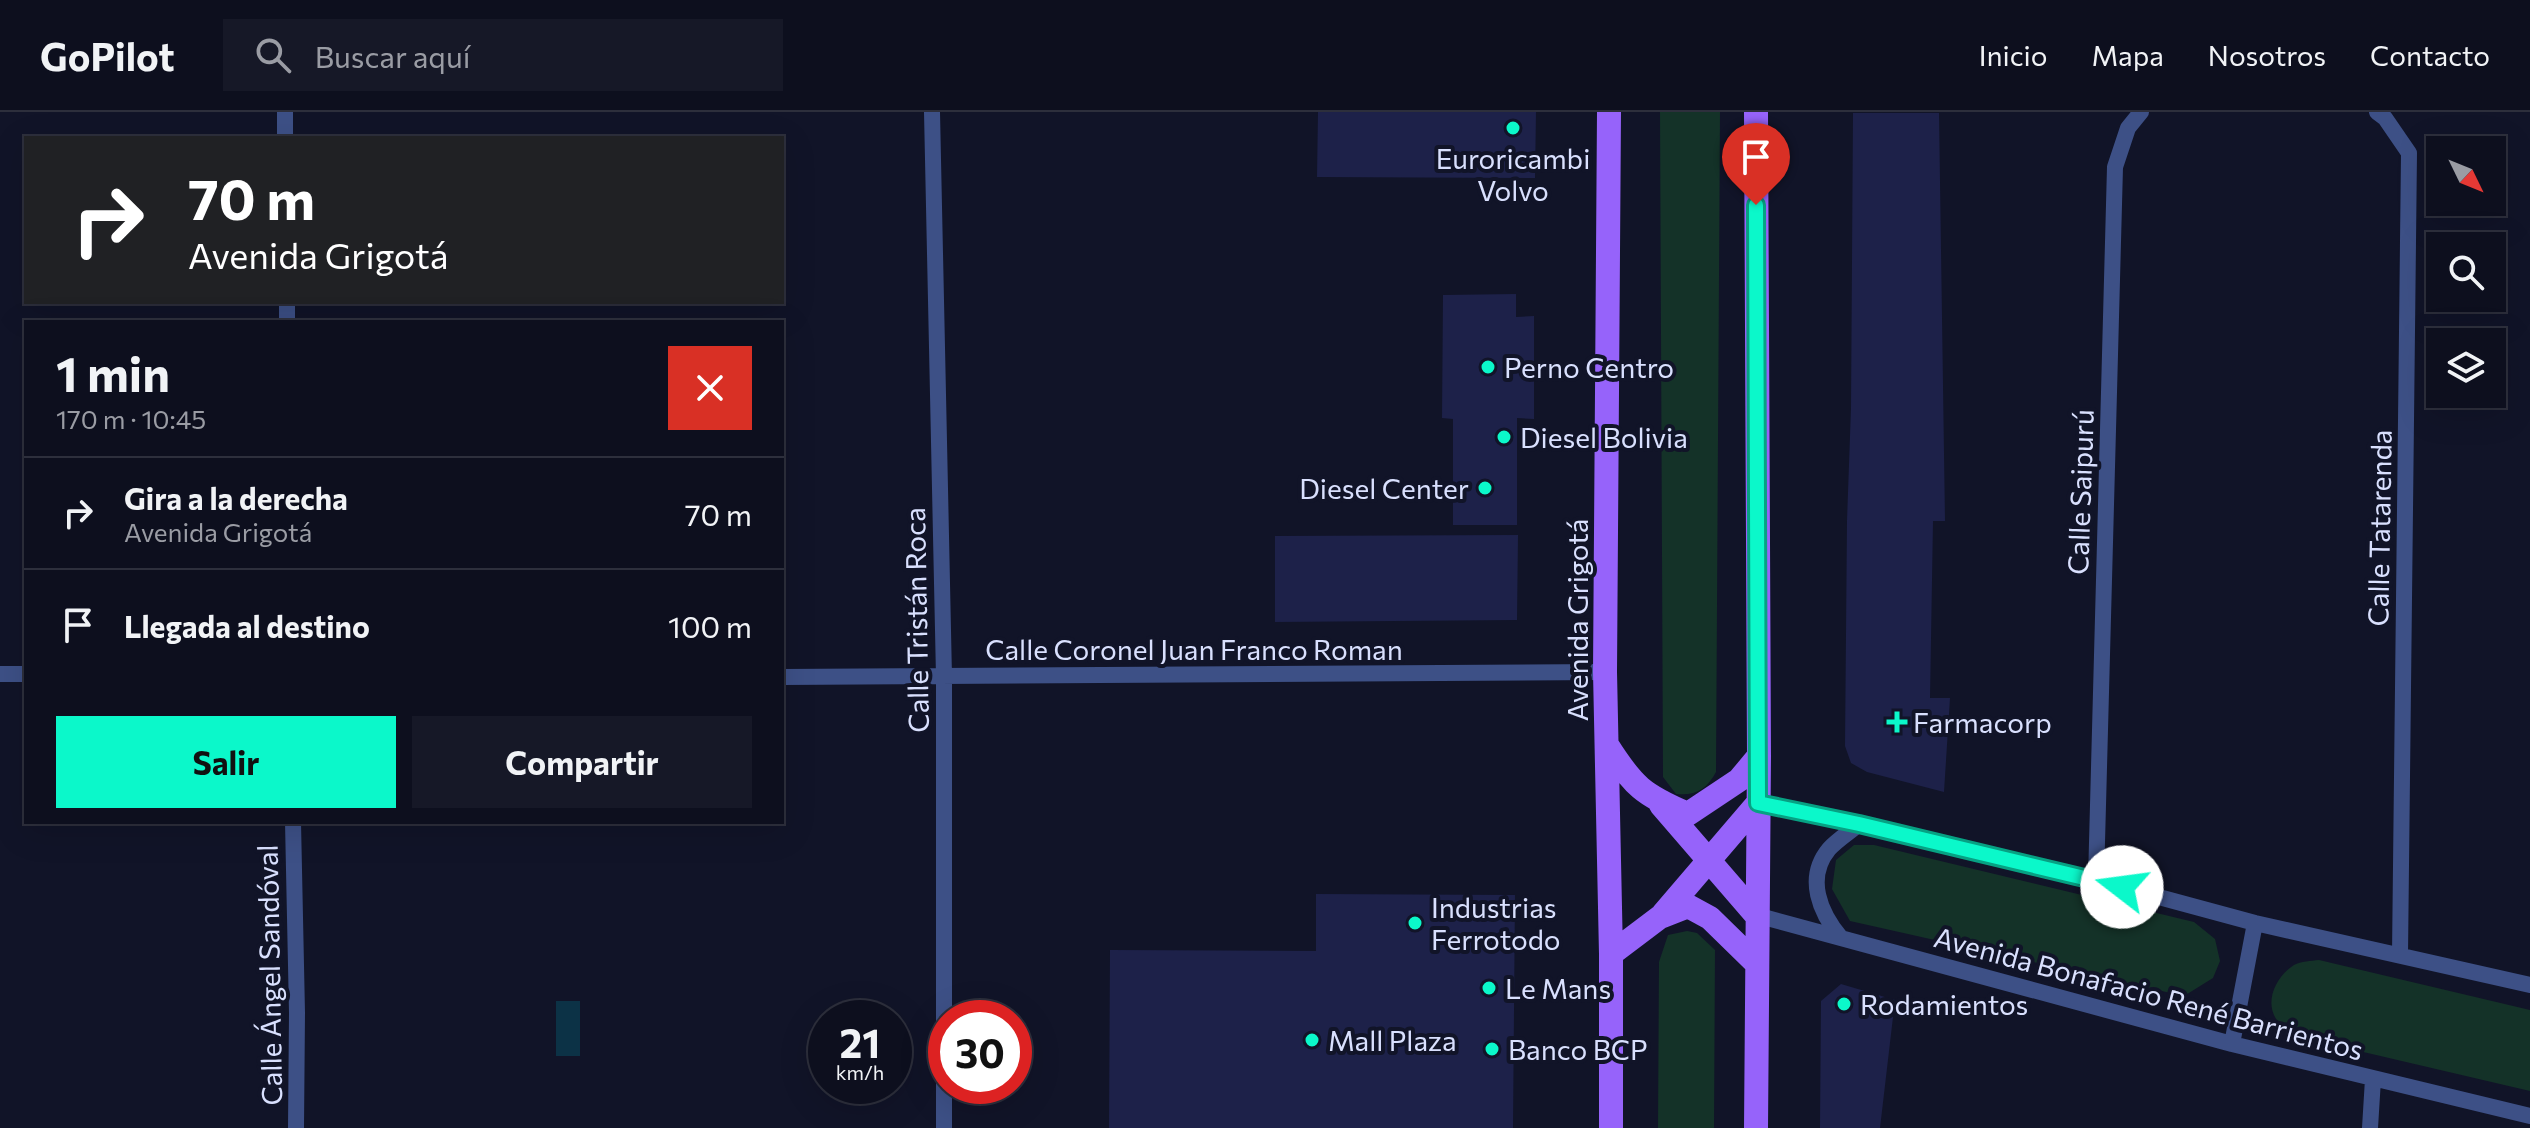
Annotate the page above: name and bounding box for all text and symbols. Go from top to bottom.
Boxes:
search box [223,19,783,91]
text: GoPilot [40,32,175,79]
icon: search [251,33,295,77]
text: Buscar aquí [315,37,470,74]
text: Inicio [1979,38,2047,72]
text: Mapa [2091,38,2164,72]
text: Nosotros [2208,38,2326,72]
text: Contacto [2370,38,2490,72]
marker: Euroricambi Volvo [1504,119,1522,137]
pin [1722,123,1790,205]
icon: arrive [1734,135,1778,179]
north arrow [2426,136,2506,216]
map controls [2426,136,2506,408]
place label: Euroricambi Volvo [1436,141,1590,207]
text: 70 m [188,163,315,232]
icon: right [56,168,160,272]
text: Avenida Grigotá [188,232,449,276]
button: search [2426,232,2506,312]
button: layers [2426,328,2506,408]
text: 1 min [56,343,170,402]
button: close [668,346,752,430]
place label: Perno Centro [1504,350,1674,384]
marker: Perno Centro [1479,358,1497,376]
text: 170 m · 10:45 [56,403,206,434]
street label: Calle Saipurú [2060,409,2100,575]
place label: Diesel Bolivia [1520,420,1688,454]
marker: Diesel Bolivia [1495,428,1513,446]
street label: Calle Tatarenda [2360,429,2398,627]
place label: Diesel Center [1299,471,1469,505]
text: Gira a la derecha [124,479,348,516]
marker: Diesel Center [1476,479,1494,497]
icon: right [56,491,100,535]
text: 70 m [685,495,752,532]
street label: Calle Tristán Roca [897,507,935,733]
text: Avenida Grigotá [124,516,312,547]
street label: Avenida Grigotá [1560,519,1594,721]
icon: arrive [56,603,100,647]
text: Llegada al destino [124,607,370,644]
text: 100 m [668,607,752,644]
street label: Calle Coronel Juan Franco Roman [985,632,1403,666]
place label: Farmacorp [1913,705,2052,739]
marker: Farmacorp [1888,713,1906,731]
button: Salir [56,716,396,808]
button: Compartir [412,716,752,808]
street label: Calle Ángel Sandóval [250,844,288,1106]
position arrow [2080,845,2164,929]
place label: Industrias Ferrotodo [1431,890,1561,956]
marker: Industrias Ferrotodo [1406,914,1424,932]
street label: Avenida Bonafacio René Barrientos [1931,919,2367,1067]
place label: Le Mans [1505,971,1611,1005]
marker: Le Mans [1480,979,1498,997]
place label: Rodamientos [1860,987,2028,1021]
marker: Rodamientos [1835,995,1853,1013]
speed limit sign: 30 [928,1000,1032,1104]
text: 21 [840,1017,880,1066]
place label: Mall Plaza [1328,1023,1457,1057]
marker: Mall Plaza [1303,1031,1321,1049]
place label: Banco BCP [1508,1032,1648,1066]
marker: Banco BCP [1483,1040,1501,1058]
text: km/h [836,1060,884,1084]

